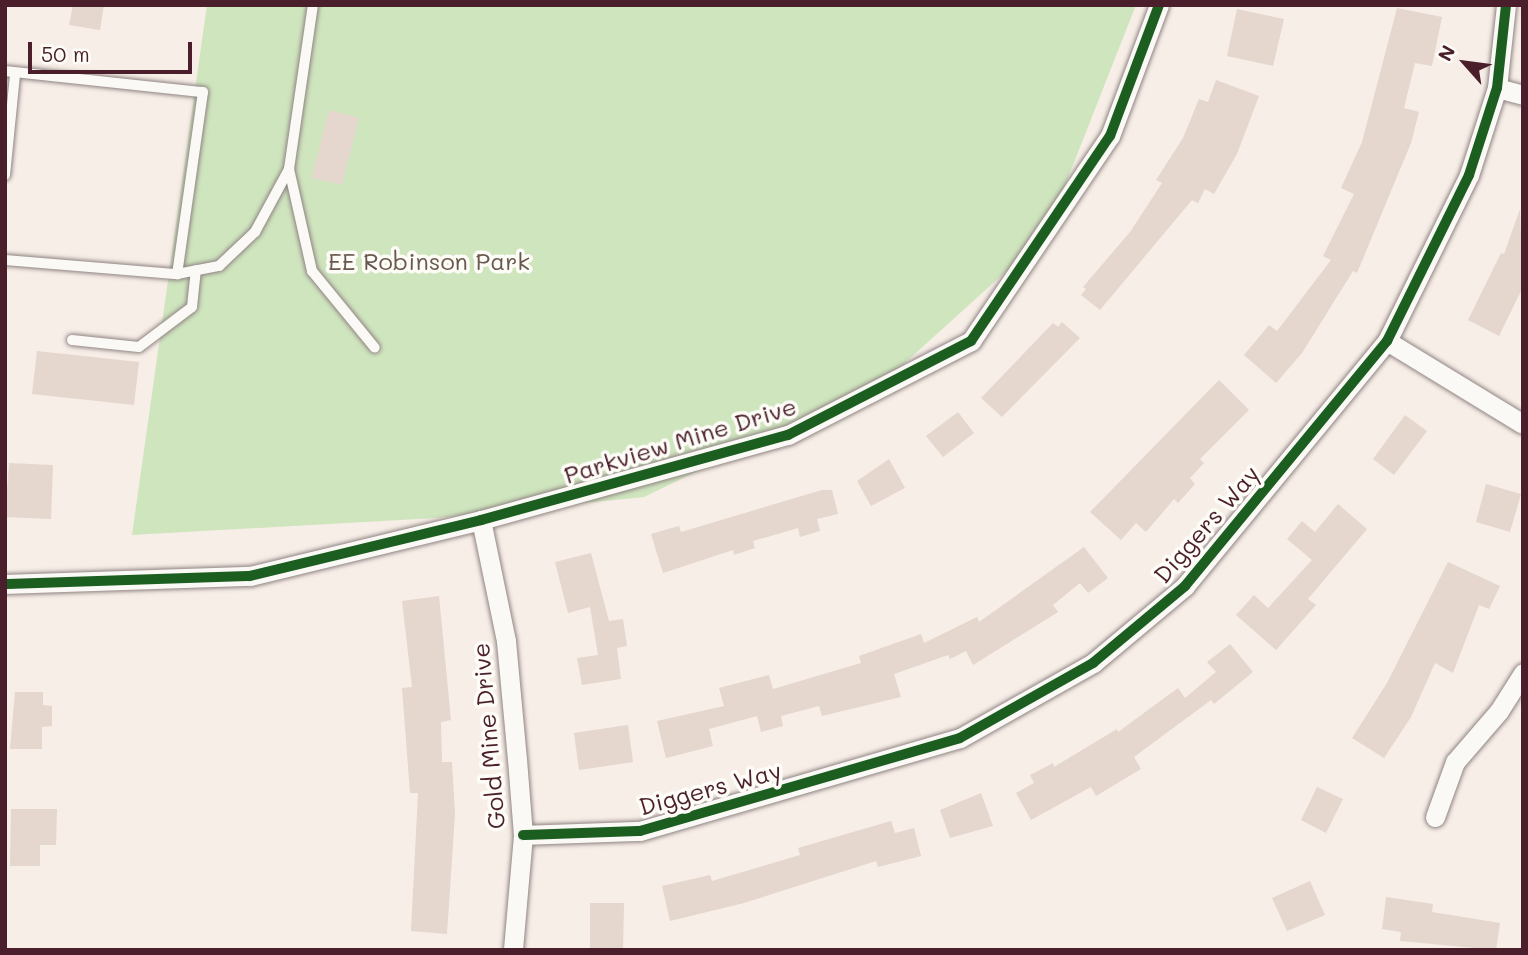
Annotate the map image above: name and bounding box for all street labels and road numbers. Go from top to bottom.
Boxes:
street label: Parkview Mine Drive [560,391,800,489]
street label: Diggers Way [1147,459,1265,589]
street label: Gold Mine Drive [466,642,510,830]
street label: Diggers Way [636,755,784,821]

